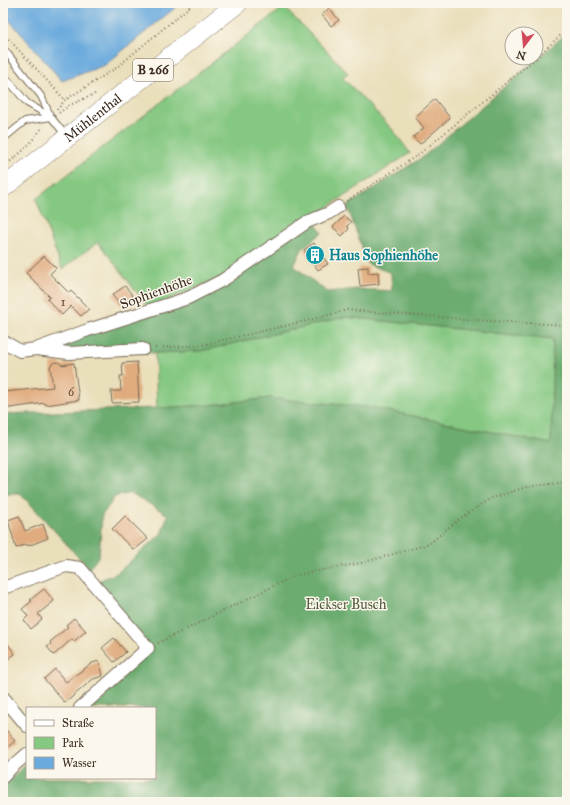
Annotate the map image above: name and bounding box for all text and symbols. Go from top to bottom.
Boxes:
north arrow [504,26,544,66]
text: N [514,47,528,63]
road number: B 266 [133,59,173,81]
street label: Mühlenthal [60,89,125,146]
building icon: Haus Sophienhöhe [304,244,326,266]
place label: Haus Sophienhöhe [329,247,438,265]
street label: Sophienhöhe [118,271,195,313]
house number: 1 [61,295,66,309]
house number: 6 [68,385,75,399]
park label: Eickser Busch [306,596,387,613]
legend [26,707,156,779]
text: Straße [62,716,94,730]
text: Park [62,736,84,750]
text: Wasser [62,756,97,770]

